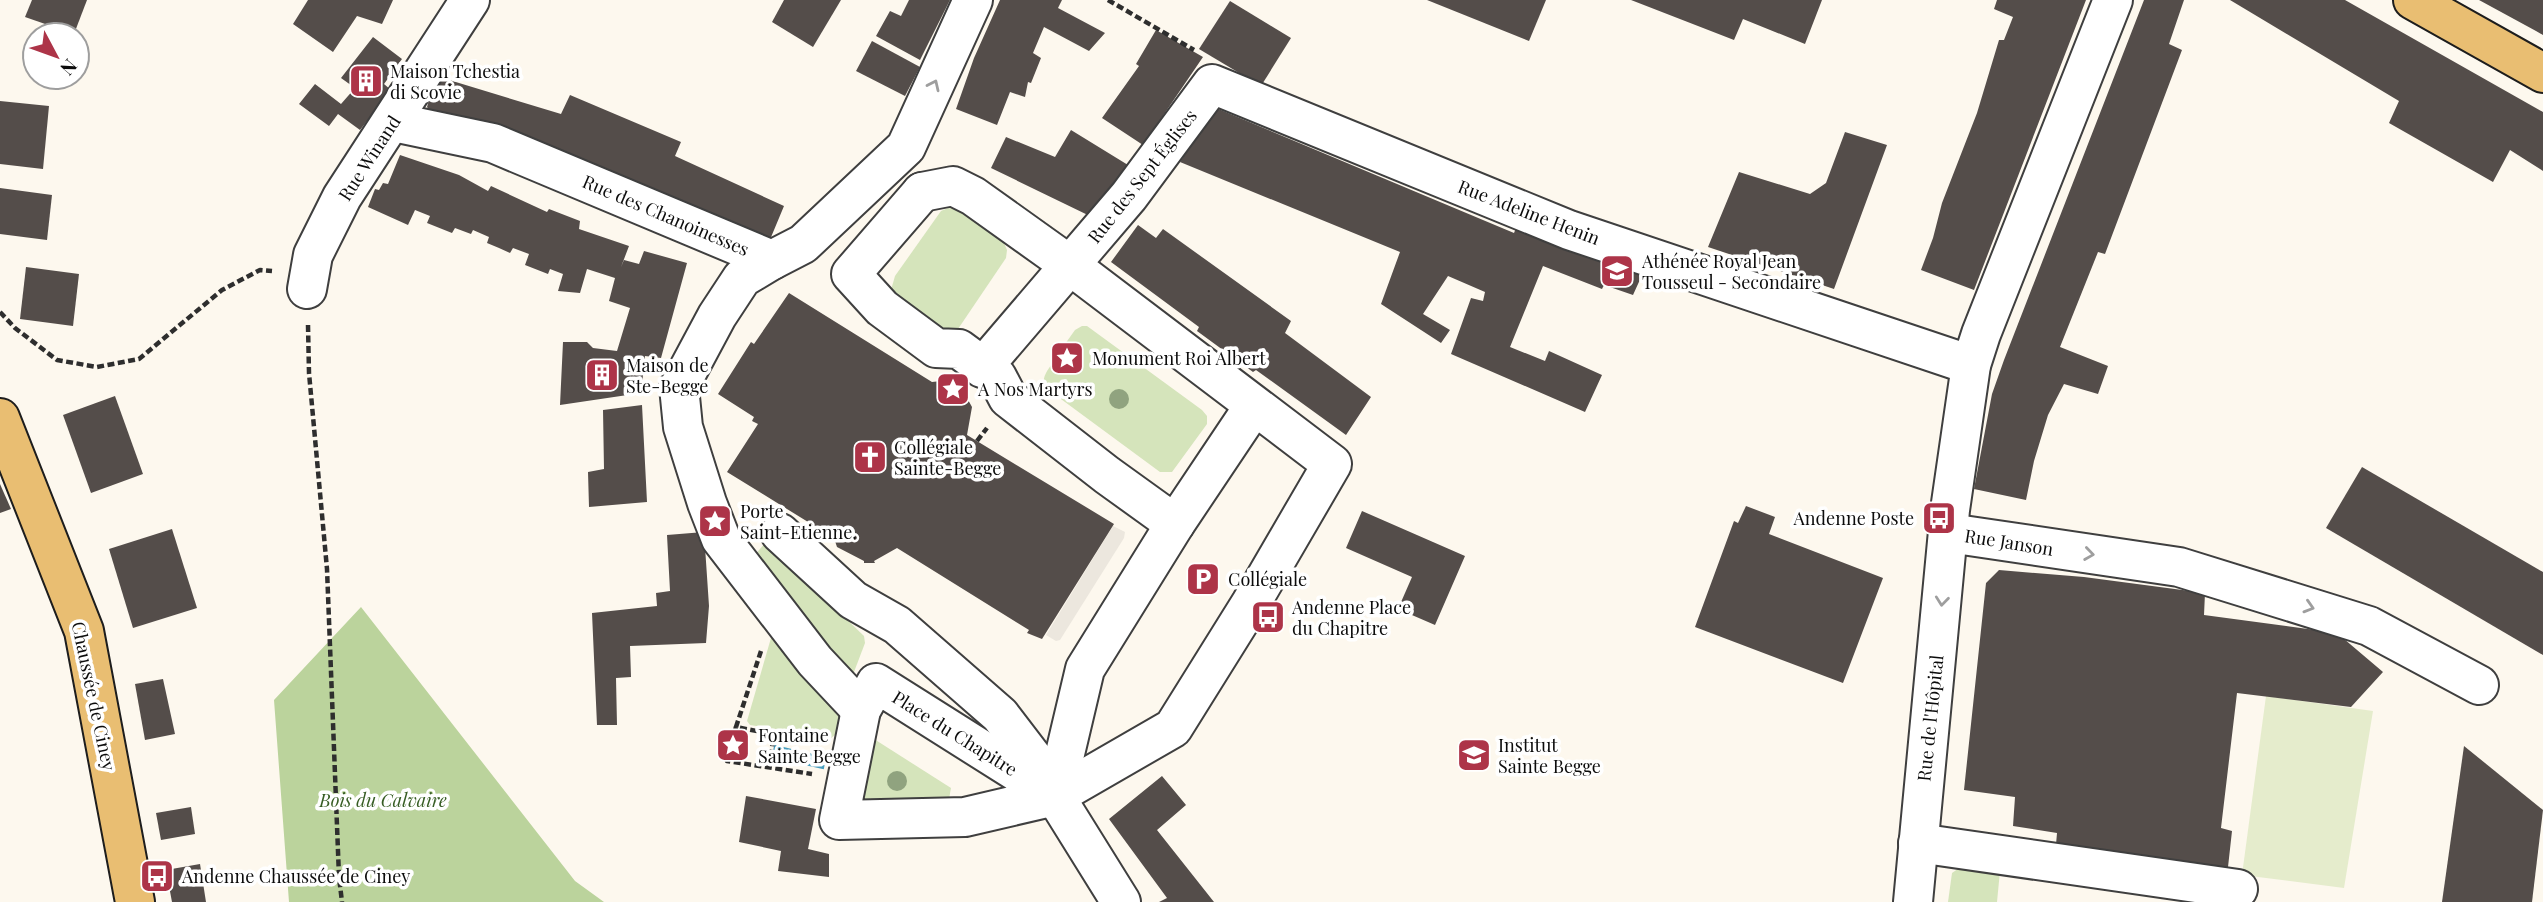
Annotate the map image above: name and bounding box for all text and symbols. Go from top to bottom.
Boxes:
north arrow [21,21,91,91]
text: N [55,54,84,82]
place label: Maison Tchestia di Scovie [390,59,520,104]
building icon: Maison Tchestia di Scovie [347,62,385,100]
one-way arrow [926,80,940,92]
street label: Rue des Sept Églises [1082,104,1202,248]
street label: Rue Winand [332,110,406,205]
street label: Rue des Chanoinesses [579,169,753,261]
street label: Rue Adeline Henin [1455,174,1604,250]
place label: Athénée Royal Jean Tousseul - Secondaire [1641,249,1821,294]
school or university icon: Athénée Royal Jean Tousseul - Secondaire [1598,252,1636,290]
place icon: Monument Roi Albert [1048,339,1086,377]
place label: Monument Roi Albert [1092,346,1266,370]
place label: Maison de Ste-Begge [626,353,709,398]
building icon: Maison de Ste-Begge [583,356,621,394]
place icon: A Nos Martyrs [934,370,972,408]
place label: A Nos Martyrs [977,377,1093,401]
place label: Collégiale Sainte-Begge [894,435,1001,480]
church icon: Collégiale Sainte-Begge [851,438,889,476]
place label: Porte Saint-Etienne. [740,499,857,544]
bus stop icon: Andenne Poste [1920,499,1958,537]
place icon: Porte Saint-Etienne. [696,502,734,540]
place label: Andenne Poste [1793,506,1914,530]
street label: Rue Janson [1963,523,2055,561]
one-way arrow [2083,546,2095,561]
parking icon: Collégiale [1184,560,1222,598]
place label: Collégiale [1228,567,1307,591]
place label: Andenne Place du Chapitre [1291,595,1411,640]
one-way arrow [1935,596,1950,607]
bus stop icon: Andenne Place du Chapitre [1249,598,1287,636]
one-way arrow [2303,599,2315,614]
street label: Chaussée de Ciney [66,619,122,773]
street label: Rue de l'Hôpital [1911,654,1949,782]
street label: Place du Chapitre [888,685,1022,781]
place label: Fontaine Sainte Begge [758,723,861,768]
place icon: Fontaine Sainte Begge [714,726,752,764]
place label: Institut Sainte Begge [1498,733,1601,778]
school or university icon: Institut Sainte Begge [1455,736,1493,774]
park label: Bois du Calvaire [318,788,447,812]
bus stop icon: Andenne Chaussée de Ciney [138,857,176,895]
place label: Andenne Chaussée de Ciney [181,864,410,888]

